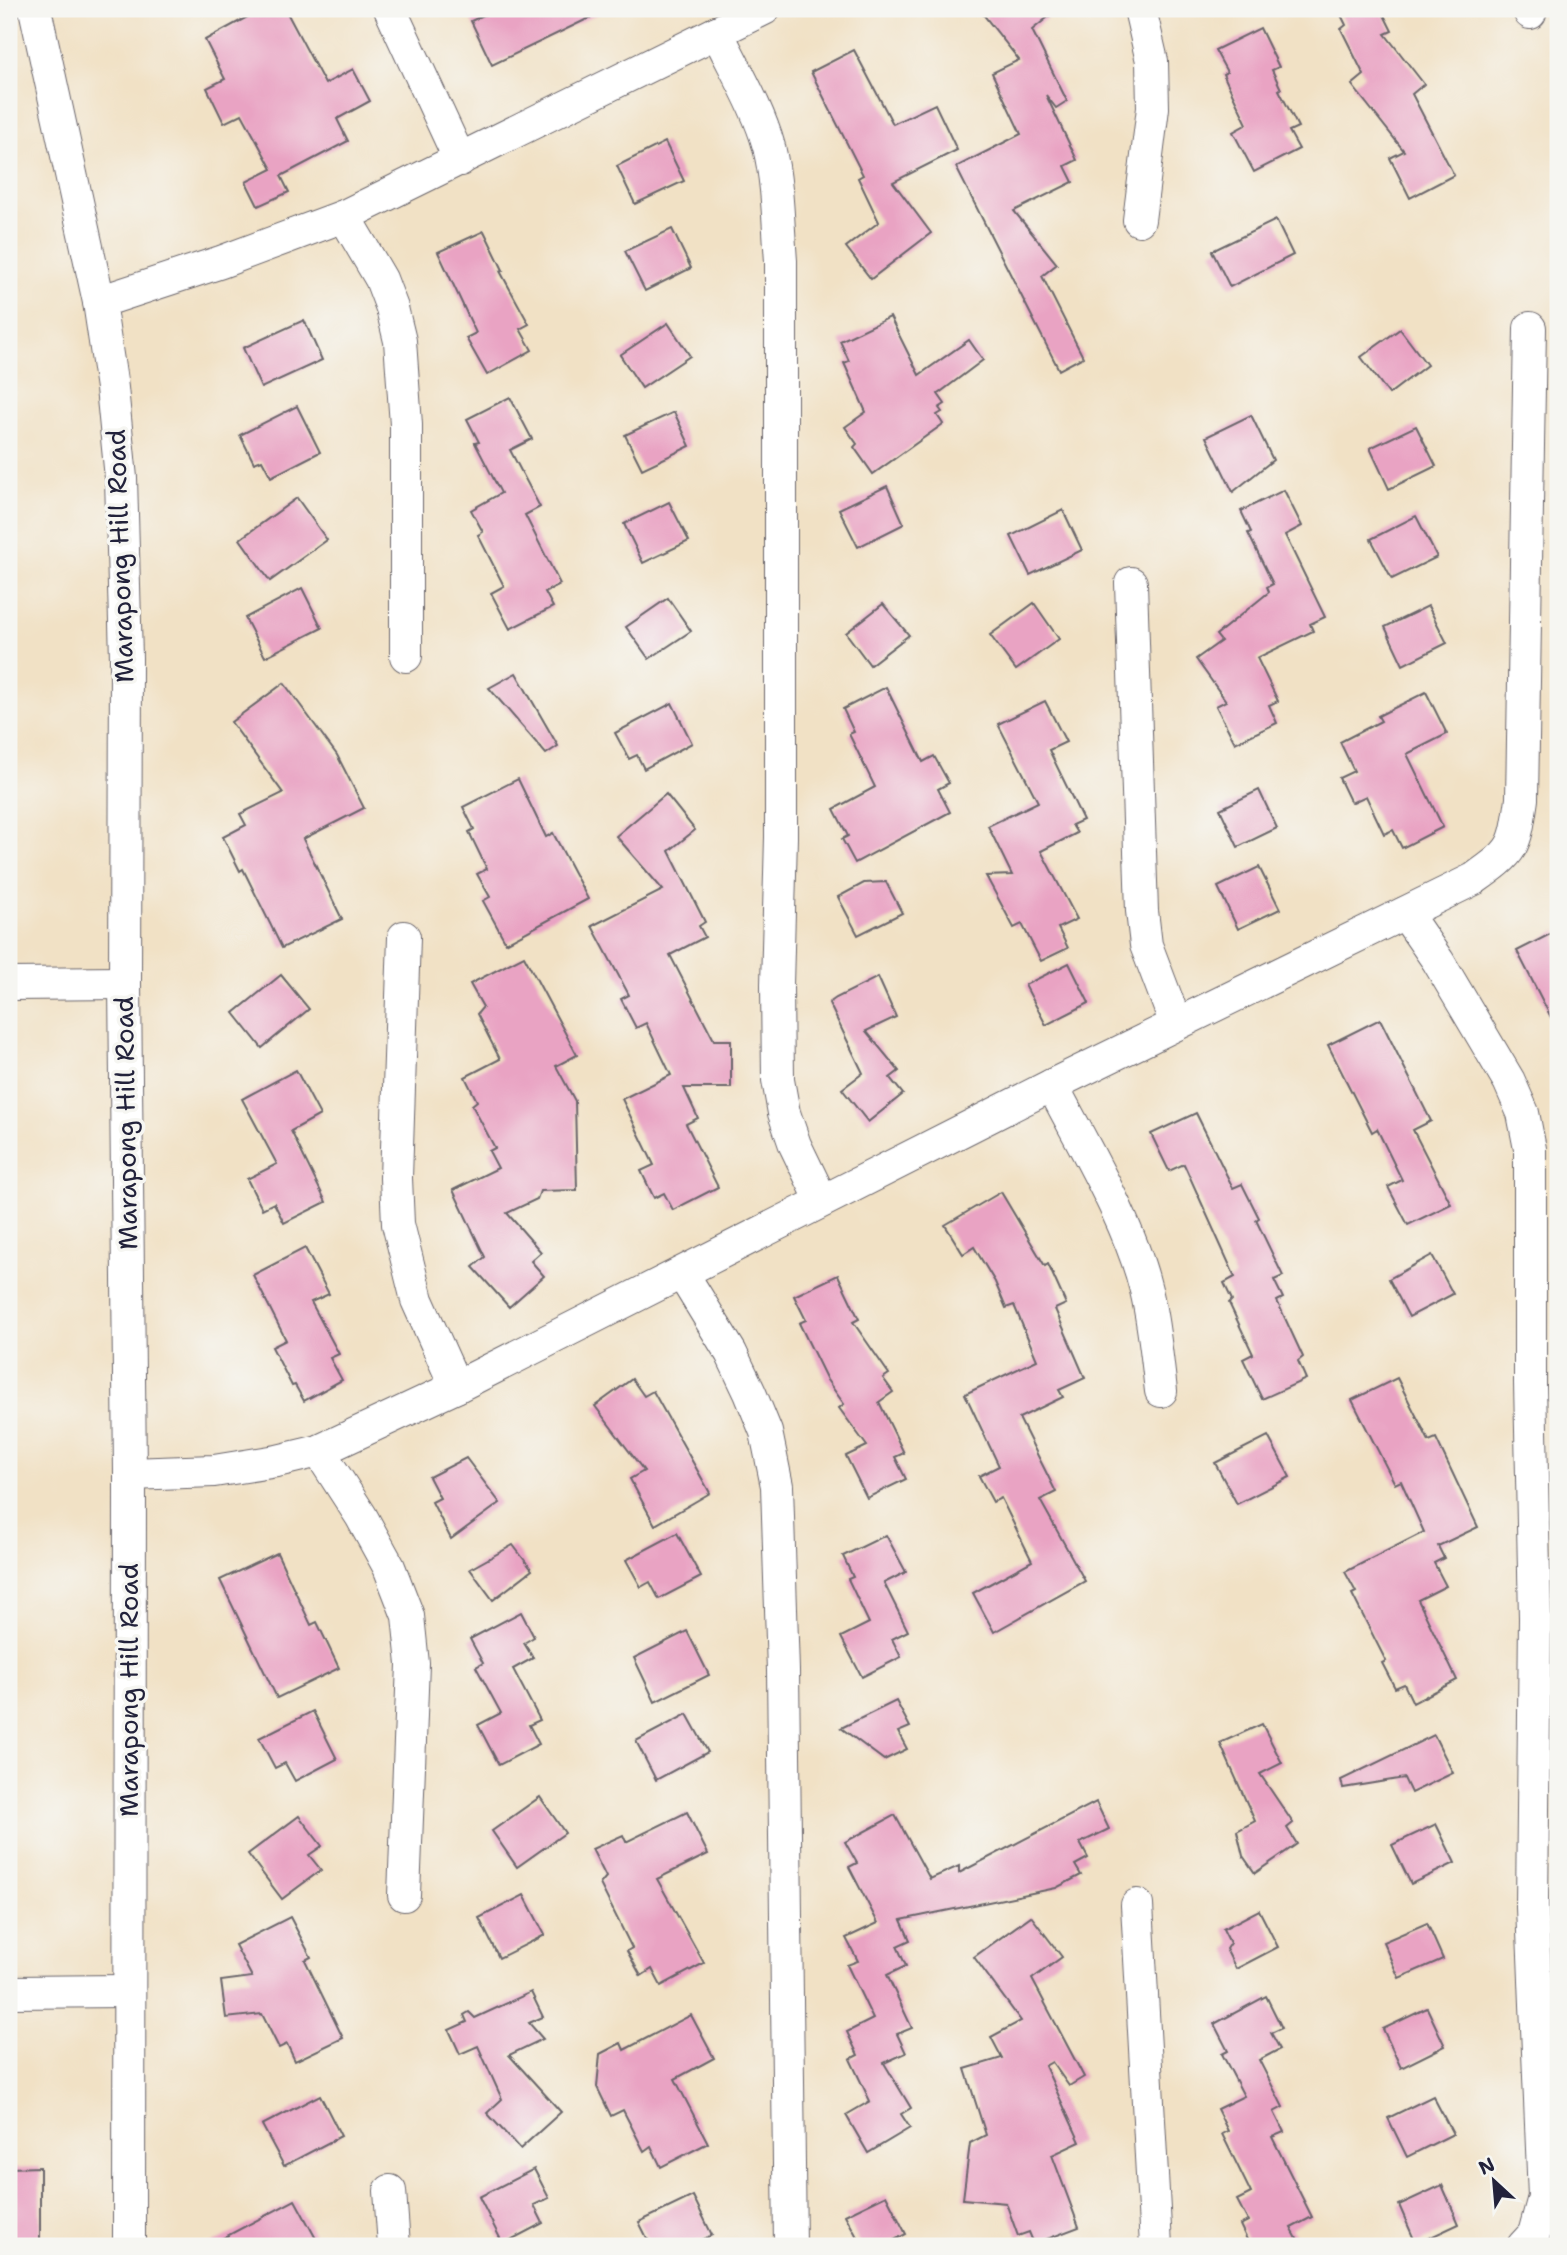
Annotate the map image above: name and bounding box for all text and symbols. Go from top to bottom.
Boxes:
street label: Marapong Hill Road [98,429,141,684]
street label: Marapong Hill Road [106,996,145,1250]
street label: Marapong Hill Road [111,1563,146,1817]
north arrow [1458,2146,1528,2216]
text: N [1475,2152,1499,2181]

